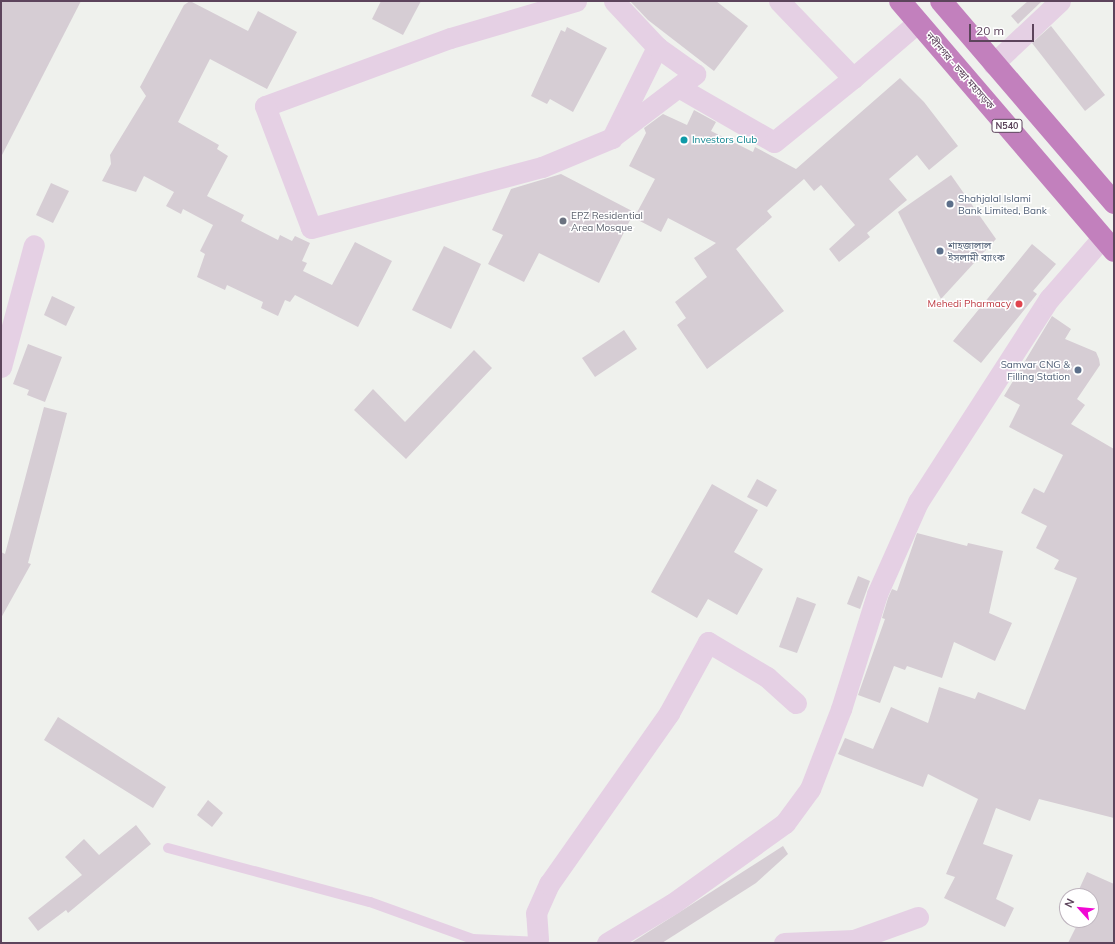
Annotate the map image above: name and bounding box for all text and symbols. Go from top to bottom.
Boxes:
scale bar [971,16,1036,42]
text: 20 m [976,23,1004,38]
street label: নবীনগর - চন্দ্রা মহাসড়ক [924,30,996,112]
road number: N540 [991,119,1023,133]
place label: Investors Club [692,134,757,146]
marker: Investors Club [679,135,689,145]
place label: Shahjalal Islami Bank Limited, Bank [958,192,1047,216]
marker: Shahjalal Islami Bank Limited, Bank [945,199,955,209]
place label: EPZ Residential Area Mosque [571,209,643,232]
marker: EPZ Residential Area Mosque [558,216,568,226]
place label: শাহজালাল ইসলামী ব্যাংক [948,239,1005,262]
marker: শাহজালাল ইসলামী ব্যাংক [935,246,945,256]
place label: Mehedi Pharmacy [928,298,1011,310]
marker: Mehedi Pharmacy [1014,299,1024,309]
place label: Samvar CNG & Filling Station [1001,358,1070,382]
marker: Samvar CNG & Filling Station [1073,365,1083,375]
north arrow [1059,888,1099,928]
text: N [1061,896,1077,910]

